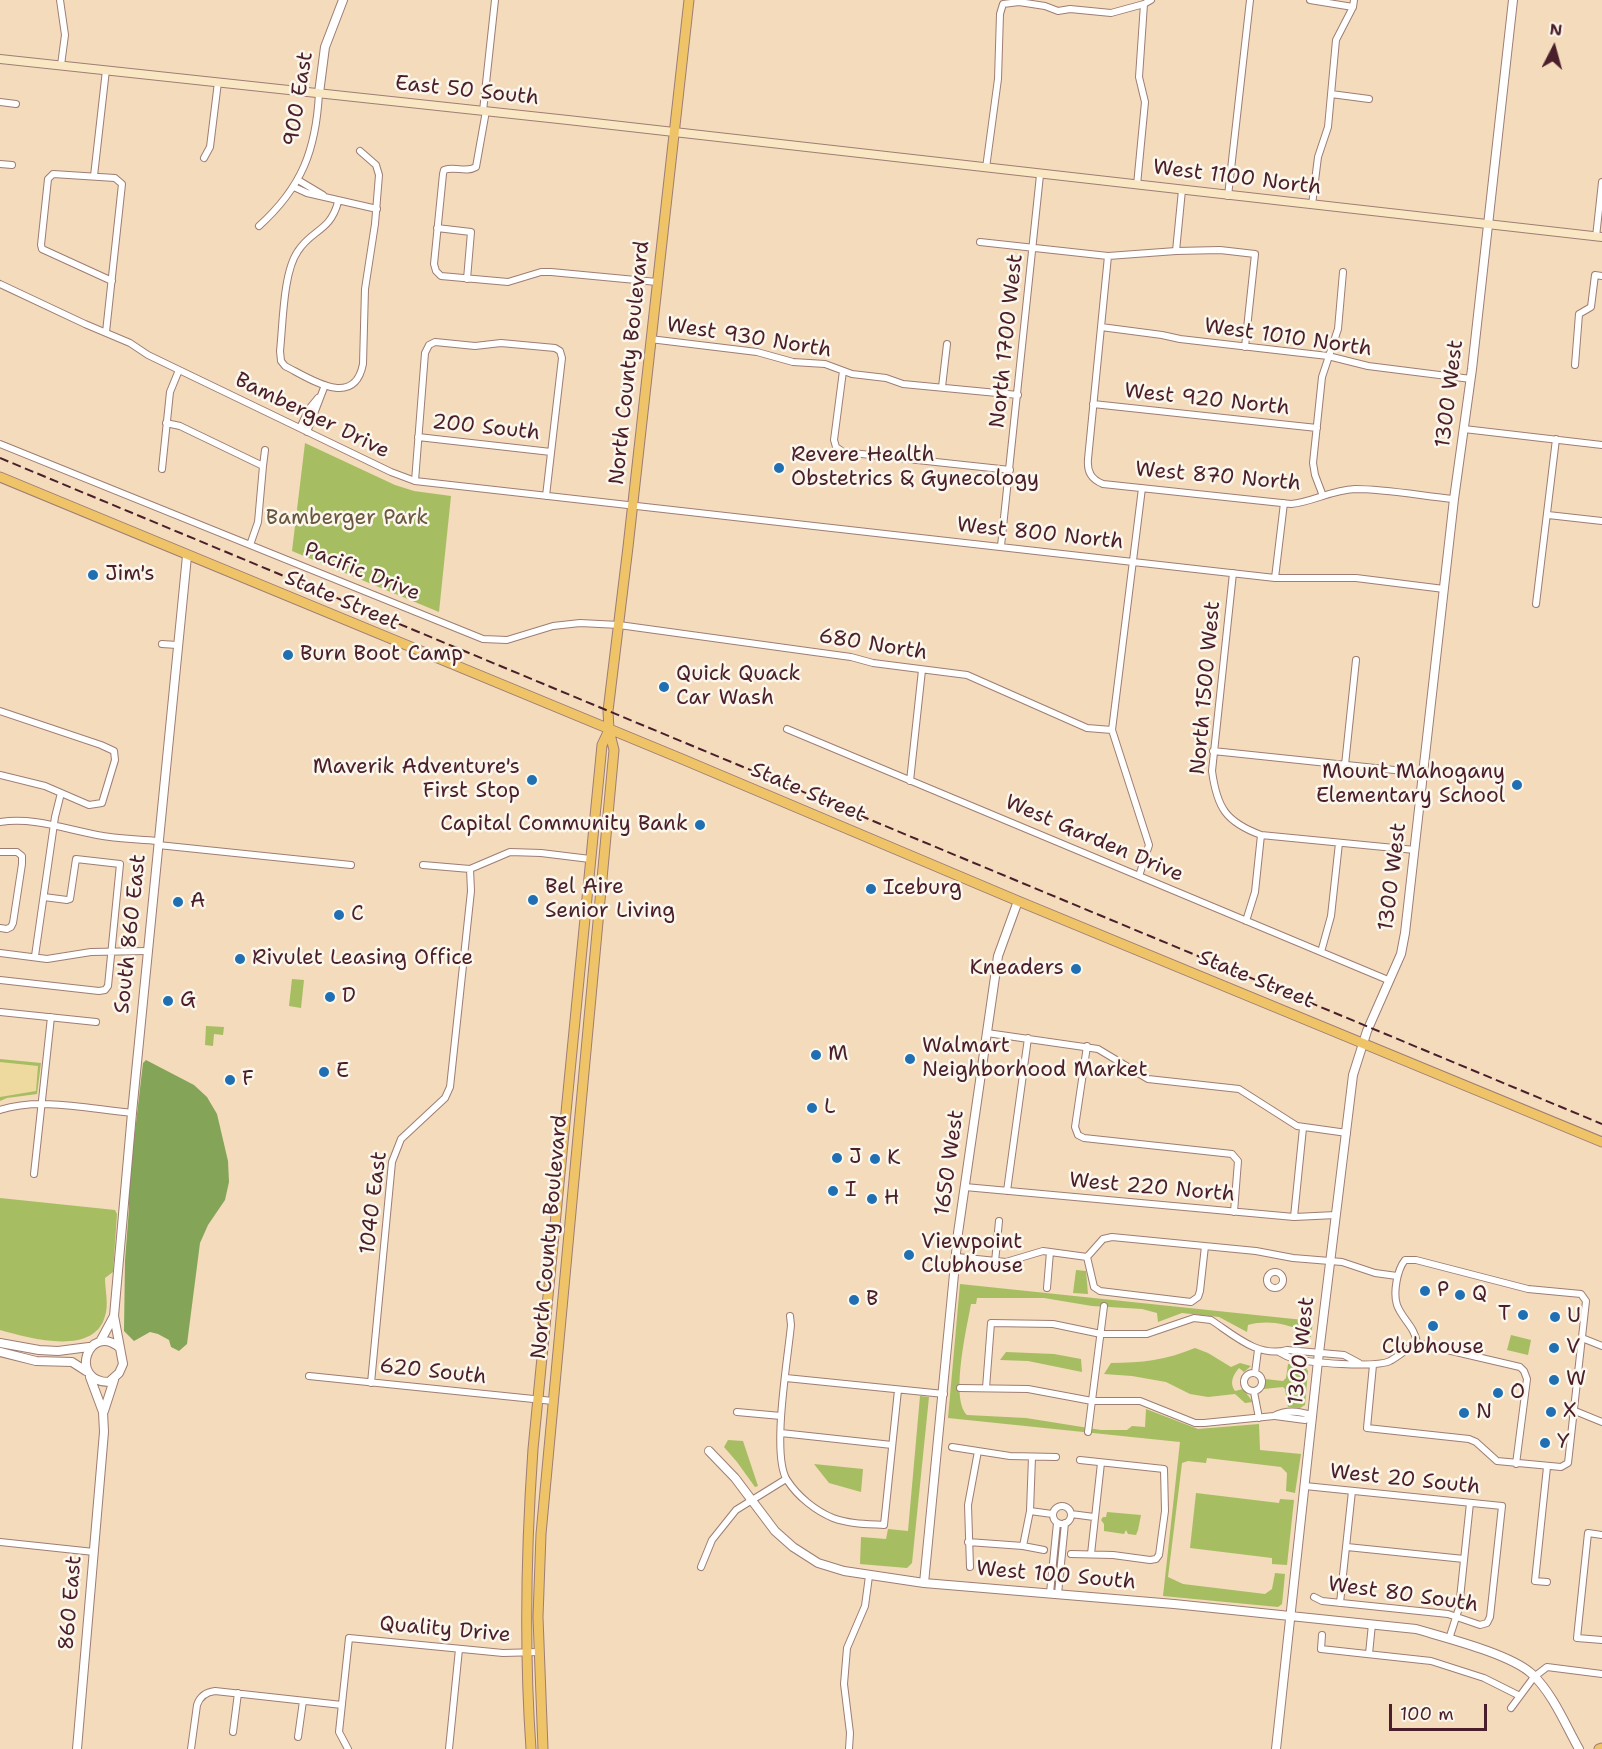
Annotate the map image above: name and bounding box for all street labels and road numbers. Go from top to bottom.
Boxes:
street label: 900 East [279,50,319,148]
street label: East 50 South [394,71,540,111]
street label: West 1100 North [1151,155,1323,201]
street label: North County Boulevard [605,240,655,486]
street label: North 1700 West [985,253,1029,429]
street label: West 930 North [665,313,833,363]
street label: West 1010 North [1202,314,1374,362]
street label: 1300 West [1431,339,1469,449]
street label: Bamberger Drive [231,368,393,464]
street label: West 920 North [1123,379,1291,421]
street label: 200 South [431,410,541,446]
street label: West 870 North [1134,457,1302,497]
street label: West 800 North [955,513,1125,555]
street label: Pacific Drive [300,537,424,607]
street label: State Street [281,566,403,636]
street label: North 1500 West [1186,600,1226,776]
street label: 680 North [817,624,929,666]
street label: State Street [747,758,869,828]
street label: West Garden Drive [1001,790,1187,888]
street label: 1300 West [1374,822,1412,932]
street label: South 860 East [110,853,152,1015]
street label: State Street [1195,945,1317,1015]
street label: 1650 West [930,1109,970,1217]
street label: North County Boulevard [527,1114,573,1360]
street label: 1040 East [355,1150,393,1256]
street label: West 220 North [1068,1168,1236,1208]
street label: 1300 West [1284,1296,1320,1406]
street label: 620 South [378,1354,488,1390]
street label: West 20 South [1328,1460,1482,1500]
street label: 860 East [54,1555,88,1651]
street label: West 100 South [975,1556,1137,1596]
street label: West 80 South [1326,1572,1480,1618]
street label: Quality Drive [378,1612,512,1648]

